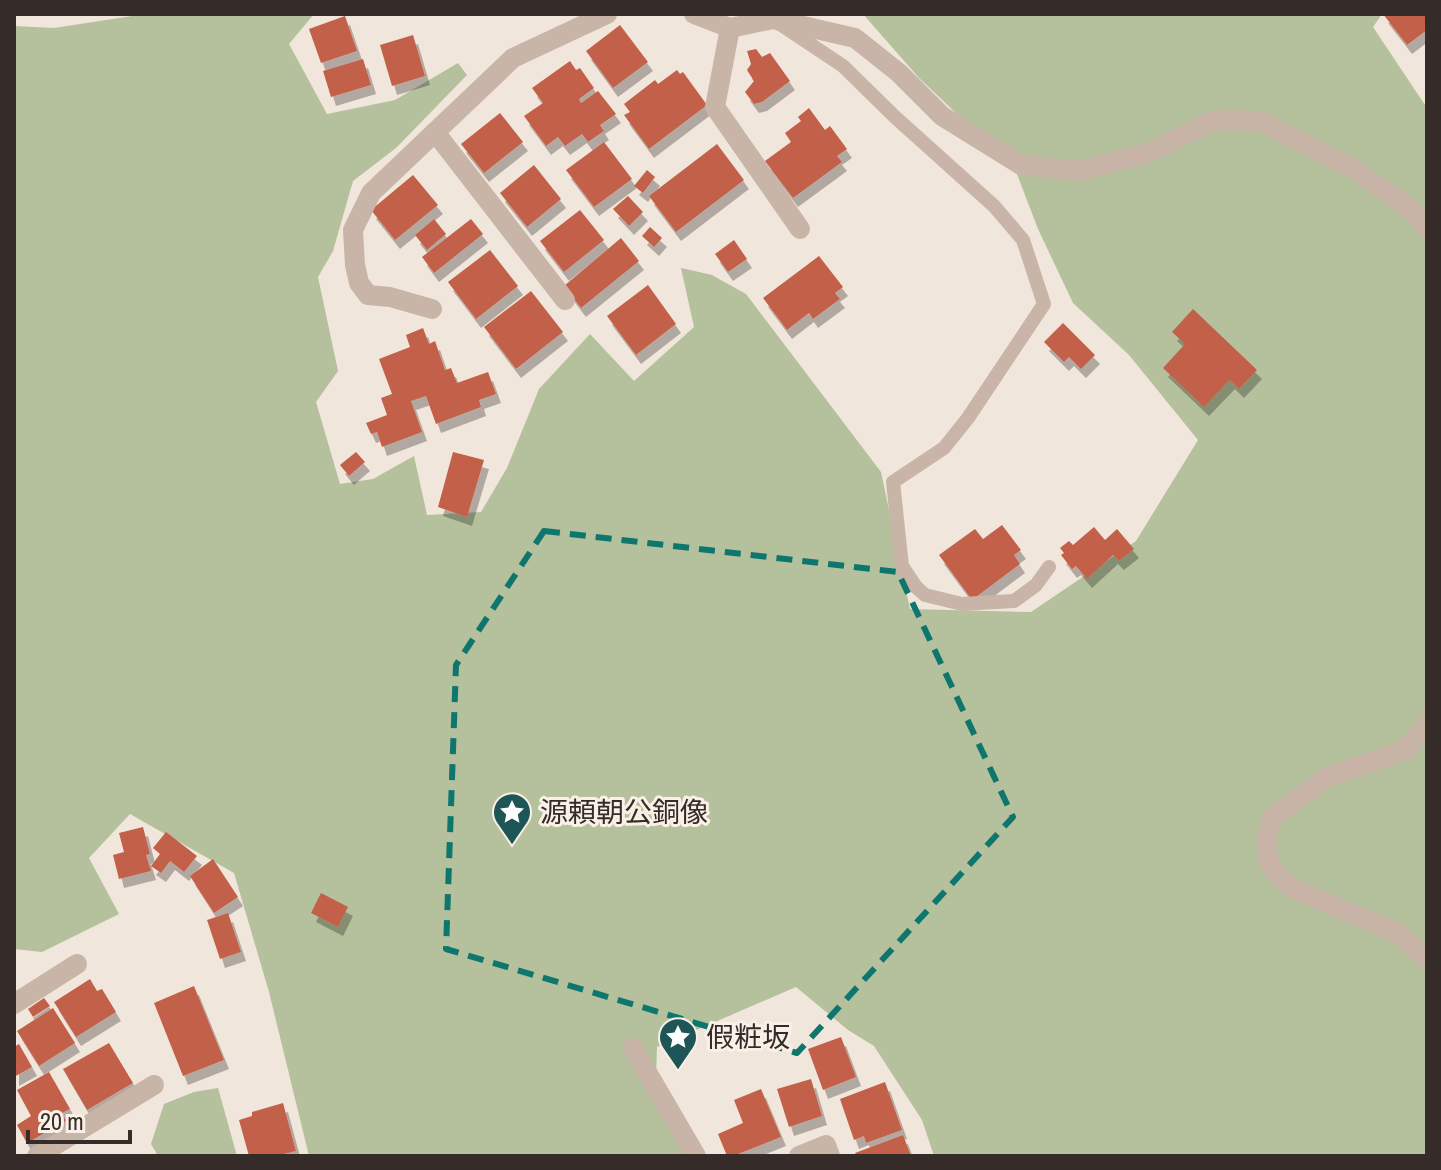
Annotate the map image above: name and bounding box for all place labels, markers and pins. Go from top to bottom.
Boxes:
place icon: 源頼朝公銅像 [491,791,533,846]
place label: 源頼朝公銅像 [540,793,708,831]
place icon: 假粧坂 [657,1016,699,1071]
place label: 假粧坂 [706,1018,790,1056]

